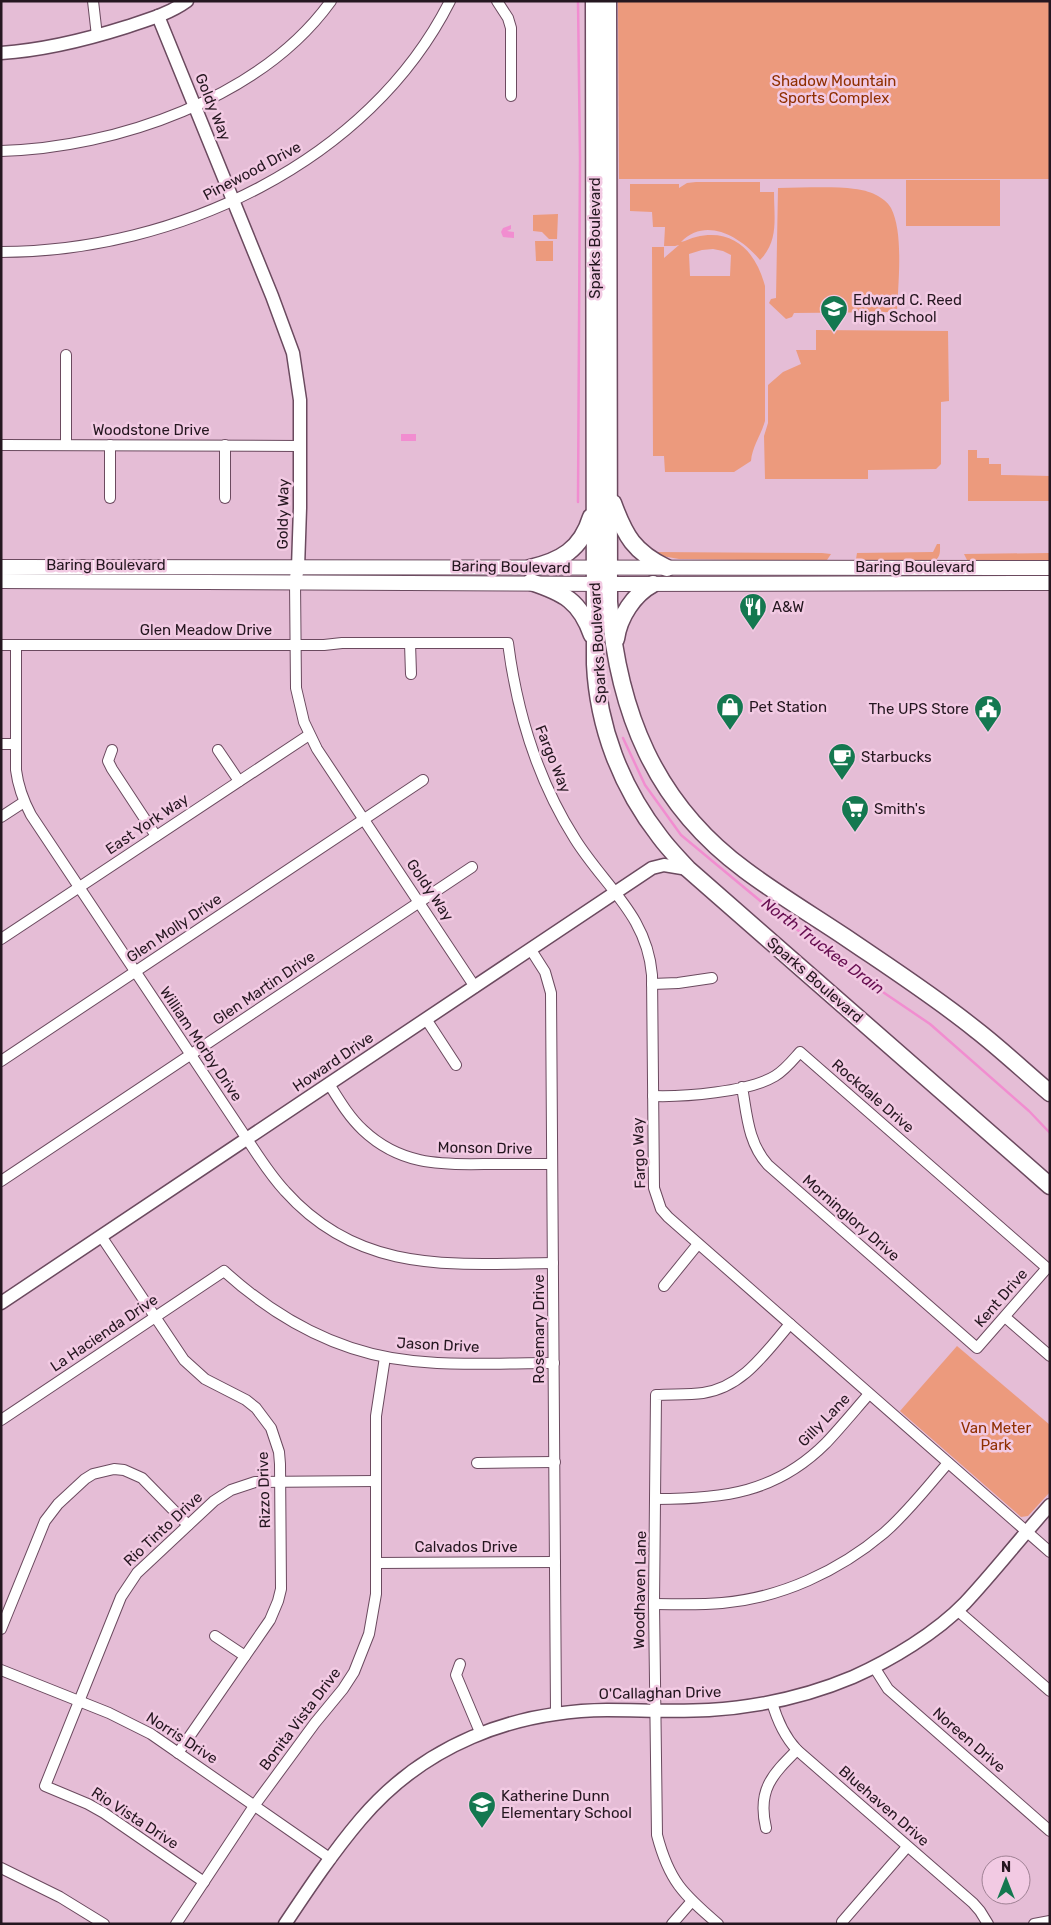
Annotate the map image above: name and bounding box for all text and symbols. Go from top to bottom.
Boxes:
street label: Goldy Way [191,71,235,143]
park label: Shadow Mountain Sports Complex [772,72,896,107]
street label: Pinewood Drive [200,138,304,204]
street label: Sparks Boulevard [586,177,604,299]
place label: Edward C. Reed High School [853,291,962,326]
school or university icon: Edward C. Reed High School [819,294,849,333]
street label: Woodstone Drive [92,421,210,439]
street label: Goldy Way [273,478,293,550]
street label: Baring Boulevard [46,556,166,574]
street label: Baring Boulevard [451,557,571,577]
street label: Baring Boulevard [855,558,975,576]
street label: Sparks Boulevard [586,582,610,704]
restaurant icon: A&W [738,592,768,631]
place label: A&W [772,598,804,616]
street label: Glen Meadow Drive [140,621,272,639]
shop icon: Pet Station [715,692,745,731]
public building icon: The UPS Store [973,694,1003,733]
place label: Pet Station [749,698,827,716]
place label: The UPS Store [868,700,969,718]
street label: Fargo Way [531,723,575,795]
cafe icon: Starbucks [827,742,857,781]
place label: Starbucks [861,748,932,766]
street label: East York Way [102,790,192,858]
supermarket icon: Smith's [840,794,870,833]
place label: Smith's [874,800,926,818]
street label: Goldy Way [403,856,457,924]
street label: Glen Molly Drive [123,890,225,966]
water label: North Truckee Drain [758,894,888,998]
street label: Sparks Boulevard [763,933,867,1027]
street label: Glen Martin Drive [210,947,318,1029]
street label: William Morby Drive [156,983,246,1105]
street label: Howard Drive [289,1028,377,1096]
street label: Rockdale Drive [828,1055,918,1137]
street label: Fargo Way [629,1117,649,1189]
street label: Monson Drive [437,1138,533,1158]
street label: Morninglory Drive [799,1171,903,1265]
street label: Kent Drive [971,1265,1031,1331]
street label: Rosemary Drive [530,1274,548,1384]
street label: La Hacienda Drive [47,1290,161,1376]
street label: Jason Drive [396,1334,480,1356]
street label: Gilly Lane [794,1390,854,1450]
park label: Van Meter Park [961,1419,1031,1454]
street label: Rizzo Drive [254,1451,274,1529]
street label: Rio Tinto Drive [120,1488,206,1570]
street label: Woodhaven Lane [630,1531,650,1649]
street label: Calvados Drive [414,1538,518,1556]
street label: Bonita Vista Drive [256,1664,344,1774]
street label: O'Callaghan Drive [599,1683,721,1703]
street label: Noreen Drive [929,1704,1009,1776]
street label: Norris Drive [143,1708,221,1768]
street label: Bluehaven Drive [835,1762,933,1850]
street label: Rio Vista Drive [88,1783,182,1853]
place label: Katherine Dunn Elementary School [501,1787,632,1822]
school or university icon: Katherine Dunn Elementary School [467,1790,497,1829]
north arrow [981,1855,1031,1905]
text: N [1001,1859,1011,1876]

